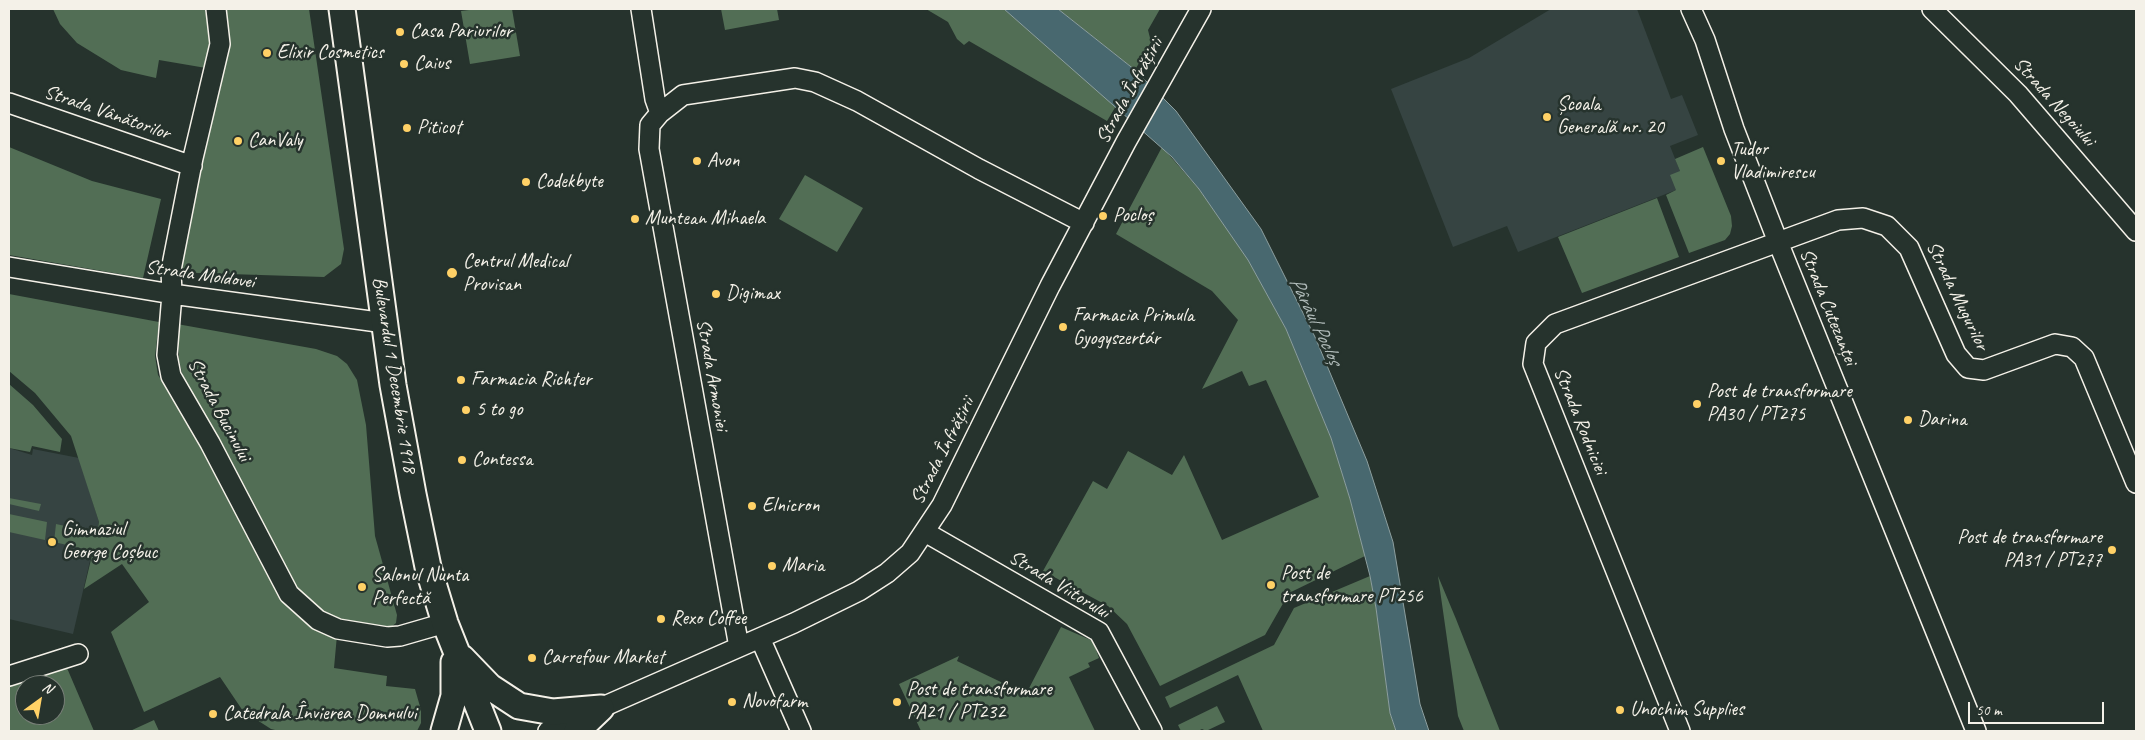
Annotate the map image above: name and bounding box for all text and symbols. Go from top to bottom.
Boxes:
place label: Casa Pariurilor [410,20,512,44]
marker: Casa Pariurilor [394,26,406,38]
street label: Strada Înfrățirii [1091,34,1169,148]
place label: Elixir Cosmetics [277,41,384,65]
marker: Elixir Cosmetics [261,47,273,59]
place label: Caius [414,52,450,76]
street label: Strada Negoiului [2008,52,2100,152]
marker: Caius [398,58,410,70]
street label: Strada Vânătorilor [41,80,173,146]
place label: Școala Generală nr. 20 [1557,93,1664,140]
marker: Școala Generală nr. 20 [1541,111,1553,123]
place label: Piticot [417,116,461,140]
marker: Piticot [401,122,413,134]
place label: CanValy [248,129,302,153]
marker: CanValy [232,135,244,147]
place label: Tudor Vladimirescu [1731,138,1815,185]
place label: Avon [707,149,740,173]
marker: Avon [691,155,703,167]
marker: Tudor Vladimirescu [1715,155,1727,167]
place label: Codekbyte [536,170,603,194]
marker: Codekbyte [520,176,532,188]
place label: Pocloș [1113,204,1153,228]
place label: Muntean Mihaela [645,207,765,231]
marker: Pocloș [1097,210,1109,222]
marker: Muntean Mihaela [629,213,641,225]
street label: Strada Mugurilor [1920,238,1994,354]
street label: Strada Cutezanței [1794,245,1862,369]
place label: Centrul Medical Provisan [463,250,568,297]
street label: Strada Moldovei [144,255,256,295]
marker: Centrul Medical Provisan [445,266,459,280]
water label: Pârâul Pocloș [1283,273,1347,369]
street label: Bulevardul 1 Decembrie 1918 [367,275,421,475]
place label: Digimax [726,282,780,306]
marker: Digimax [710,288,722,300]
place label: Farmacia Primula Gyogyszertár [1073,304,1194,351]
street label: Strada Armoniei [690,317,734,433]
marker: Farmacia Primula Gyogyszertár [1057,321,1069,333]
street label: Strada Bucinului [182,354,256,466]
street label: Strada Rodniciei [1548,364,1612,478]
place label: Farmacia Richter [471,368,591,392]
marker: Farmacia Richter [455,374,467,386]
place label: Post de transformare PA30 / PT275 [1707,380,1852,427]
street label: Strada Înfrățirii [906,393,980,509]
place label: 5 to go [476,398,523,422]
marker: Post de transformare PA30 / PT275 [1691,398,1703,410]
marker: 5 to go [460,404,472,416]
place label: Darina [1918,408,1966,432]
marker: Darina [1902,414,1914,426]
place label: Contessa [472,448,532,472]
marker: Contessa [456,454,468,466]
place label: Elnicron [762,494,819,518]
marker: Elnicron [746,500,758,512]
place label: Gimnaziul George Coșbuc [62,518,157,565]
place label: Post de transformare PA31 / PT277 [1957,526,2102,573]
marker: Gimnaziul George Coșbuc [46,536,58,548]
marker: Post de transformare PA31 / PT277 [2106,544,2118,556]
street label: Strada Viitorului [1004,545,1114,625]
place label: Maria [782,554,824,578]
marker: Maria [766,560,778,572]
place label: Post de transformare PT256 [1281,562,1423,609]
place label: Salonul Nunta Perfectă [372,564,468,611]
marker: Post de transformare PT256 [1265,579,1277,591]
marker: Salonul Nunta Perfectă [356,581,368,593]
place label: Rexo Coffee [671,607,746,631]
marker: Rexo Coffee [655,613,667,625]
place label: Carrefour Market [542,646,664,670]
marker: Carrefour Market [526,652,538,664]
north arrow [15,675,65,725]
text: N [39,678,56,697]
place label: Post de transformare PA21 / PT232 [907,678,1052,725]
place label: Novofarm [742,690,807,714]
scale bar [1970,692,2106,724]
marker: Novofarm [726,696,738,708]
marker: Post de transformare PA21 / PT232 [891,696,903,708]
place label: Unochim Supplies [1630,698,1744,722]
text: 50 m [1976,701,2002,720]
place label: Catedrala Învierea Domnului [223,702,417,726]
marker: Unochim Supplies [1614,704,1626,716]
marker: Catedrala Învierea Domnului [207,708,219,720]

